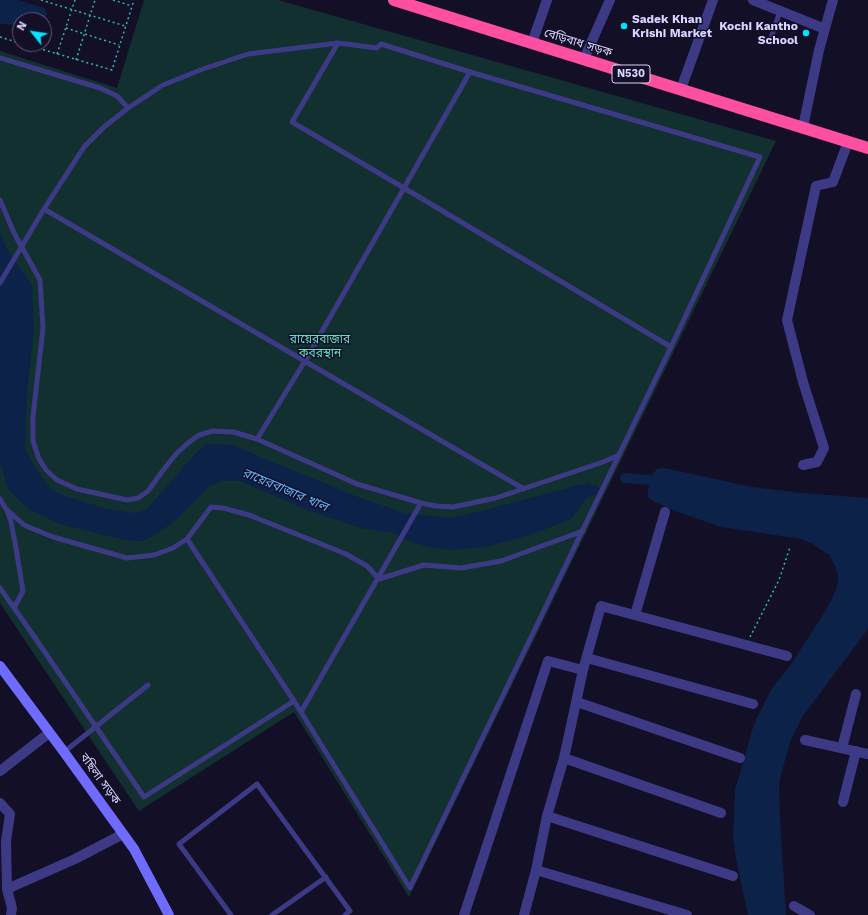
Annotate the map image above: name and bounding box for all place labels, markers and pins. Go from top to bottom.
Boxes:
place label: Sadek Khan Krishi Market [632,12,712,40]
place label: Kochi Kantho School [719,19,798,47]
marker: Sadek Khan Krishi Market [619,21,629,31]
marker: Kochi Kantho School [801,28,811,38]

